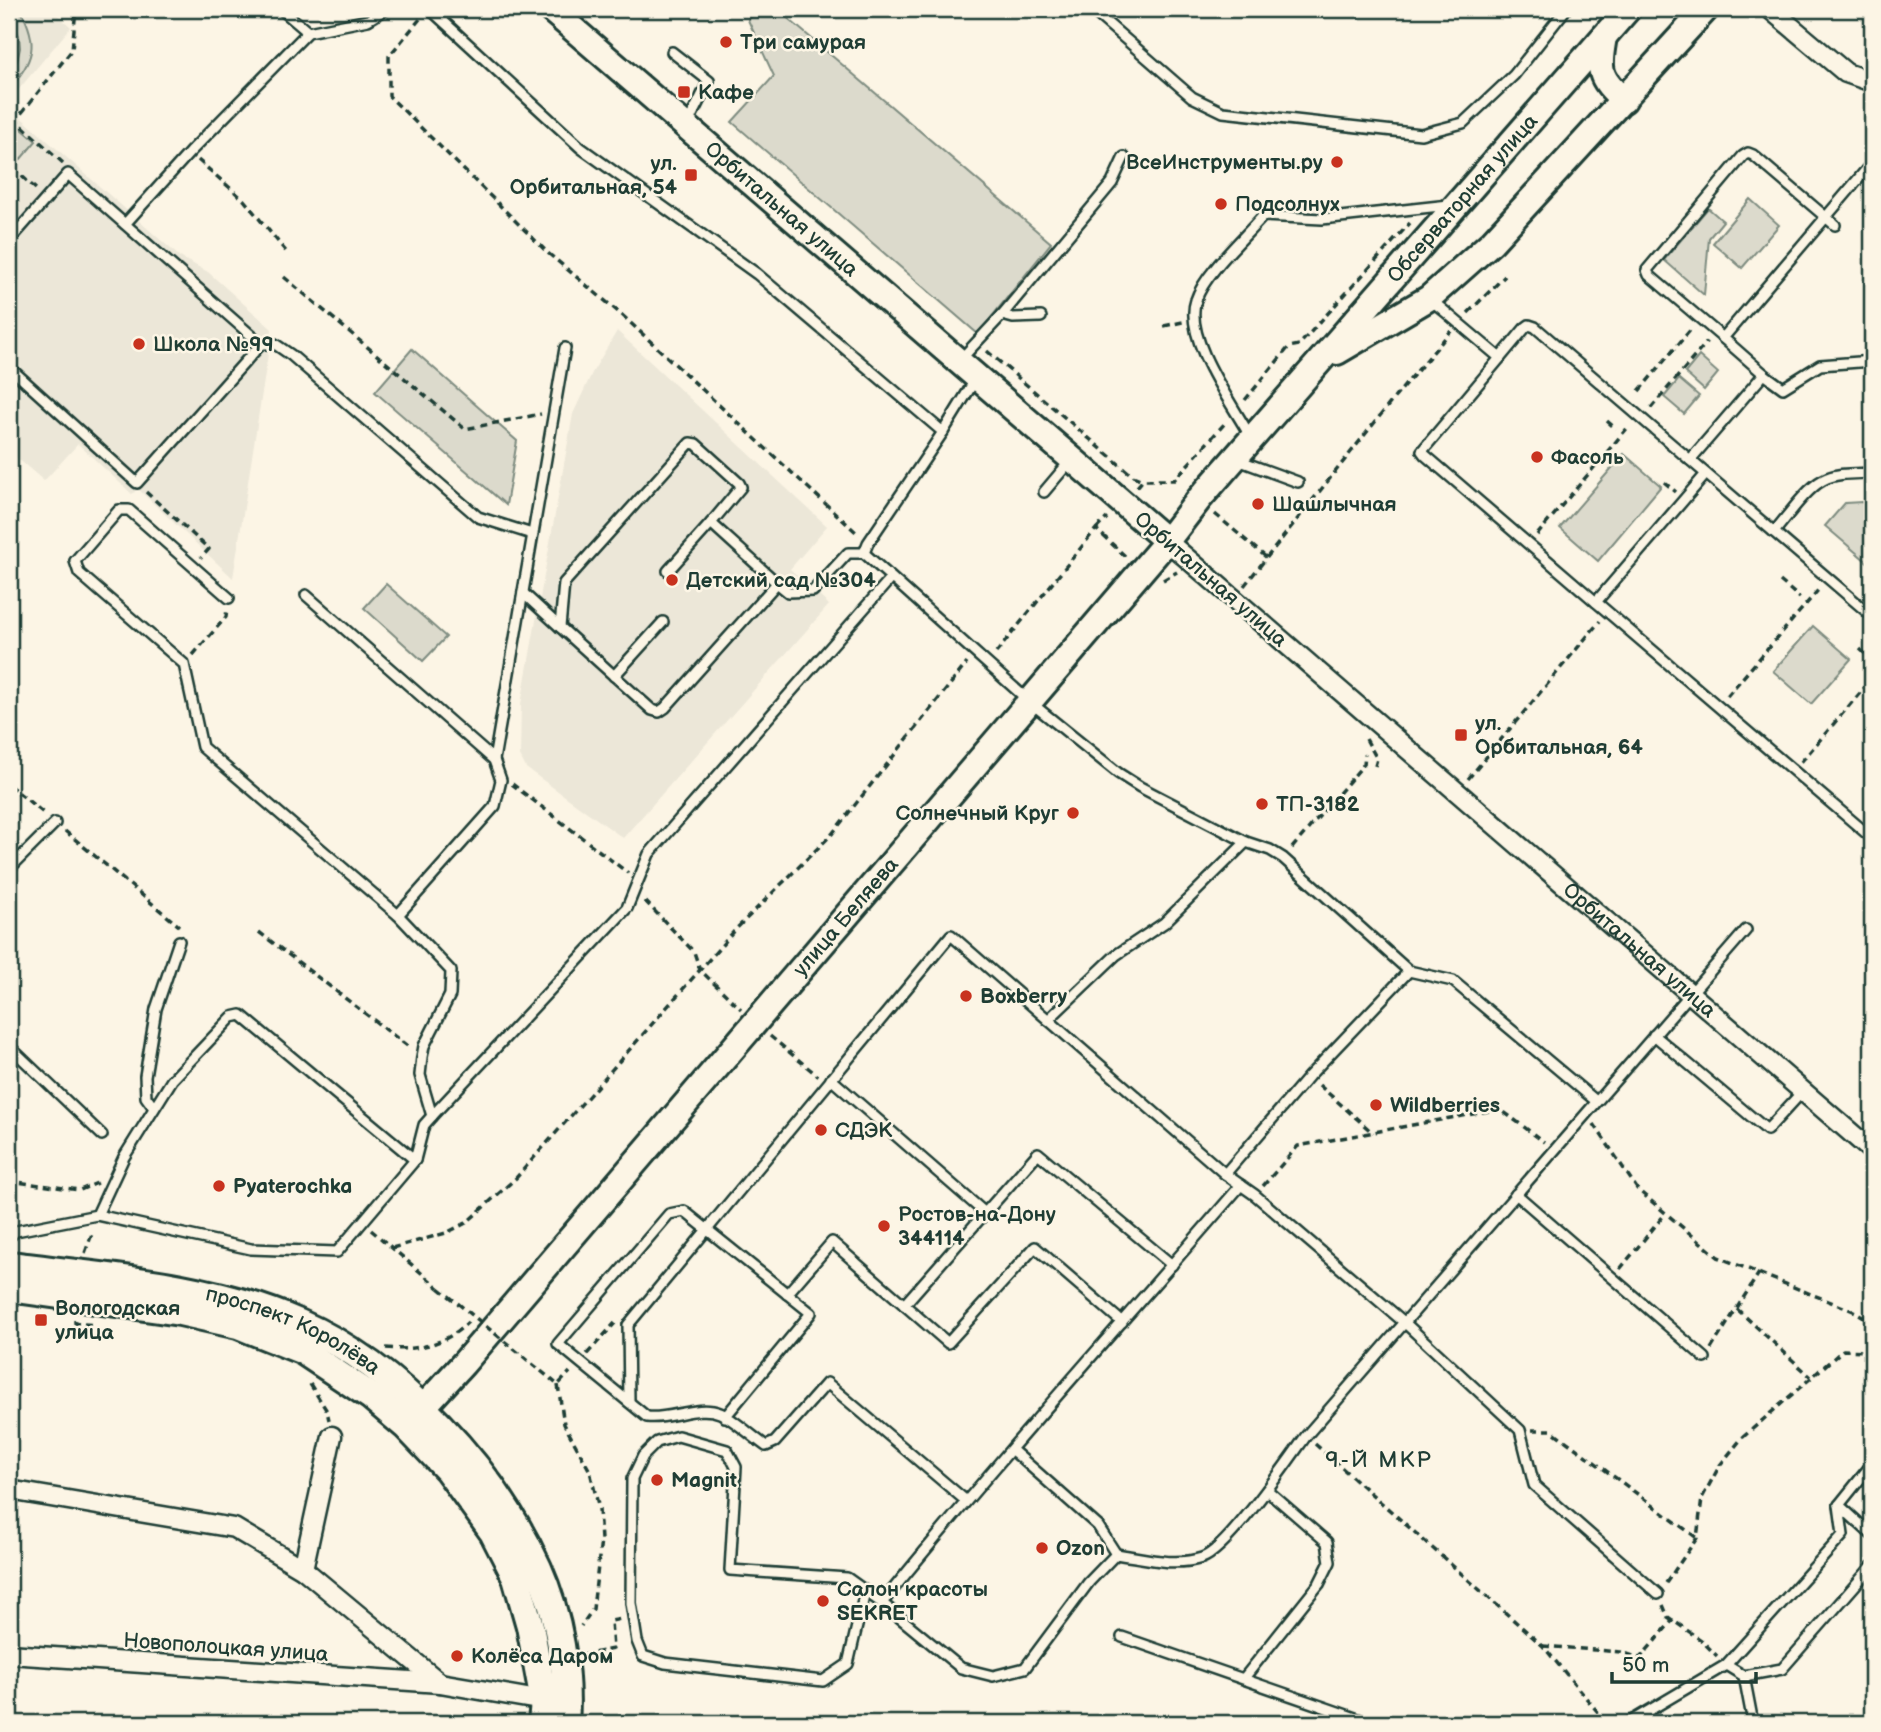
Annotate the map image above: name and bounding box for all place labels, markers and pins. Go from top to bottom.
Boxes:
place label: Три самурая [740,30,866,55]
marker: Три самурая [718,34,734,50]
place label: Кафе [698,80,754,105]
marker: Кафе [676,84,692,100]
place label: ВсеИнструменты.ру [1126,150,1323,175]
place label: ул. Орбитальная, 54 [510,151,678,200]
marker: ВсеИнструменты.ру [1329,154,1345,170]
marker: ул. Орбитальная, 54 [683,167,699,183]
place label: Подсолнух [1235,192,1340,217]
marker: Подсолнух [1213,196,1229,212]
place label: Школа №99 [153,332,274,357]
marker: Школа №99 [131,336,147,352]
place label: Фасоль [1551,445,1624,470]
marker: Фасоль [1529,449,1545,465]
place label: Шашлычная [1272,492,1397,517]
marker: Шашлычная [1250,496,1266,512]
place label: Детский сад №304 [686,568,876,593]
marker: Детский сад №304 [664,572,680,588]
place label: ул. Орбитальная, 64 [1475,711,1644,760]
marker: ул. Орбитальная, 64 [1453,727,1469,743]
place label: ТП-3182 [1276,792,1360,817]
marker: ТП-3182 [1254,796,1270,812]
place label: Солнечный Круг [896,801,1060,826]
marker: Солнечный Круг [1065,805,1081,821]
place label: Boxberry [980,984,1067,1009]
marker: Boxberry [958,988,974,1004]
place label: Wildberries [1390,1093,1500,1118]
marker: Wildberries [1368,1097,1384,1113]
place label: СДЭК [835,1118,893,1143]
marker: СДЭК [813,1122,829,1138]
place label: Pyaterochka [233,1174,352,1199]
marker: Pyaterochka [211,1178,227,1194]
place label: Ростов-на-Дону 344114 [898,1202,1056,1251]
marker: Ростов-на-Дону 344114 [876,1218,892,1234]
place label: Вологодская улица [55,1296,180,1345]
marker: Вологодская улица [33,1312,49,1328]
place label: Magnit [671,1468,737,1493]
marker: Magnit [649,1472,665,1488]
place label: Ozon [1056,1536,1105,1561]
marker: Ozon [1034,1540,1050,1556]
place label: Салон красоты SEKRET [837,1577,988,1626]
marker: Салон красоты SEKRET [815,1593,831,1609]
place label: Колёса Даром [471,1644,613,1669]
marker: Колёса Даром [449,1648,465,1664]

